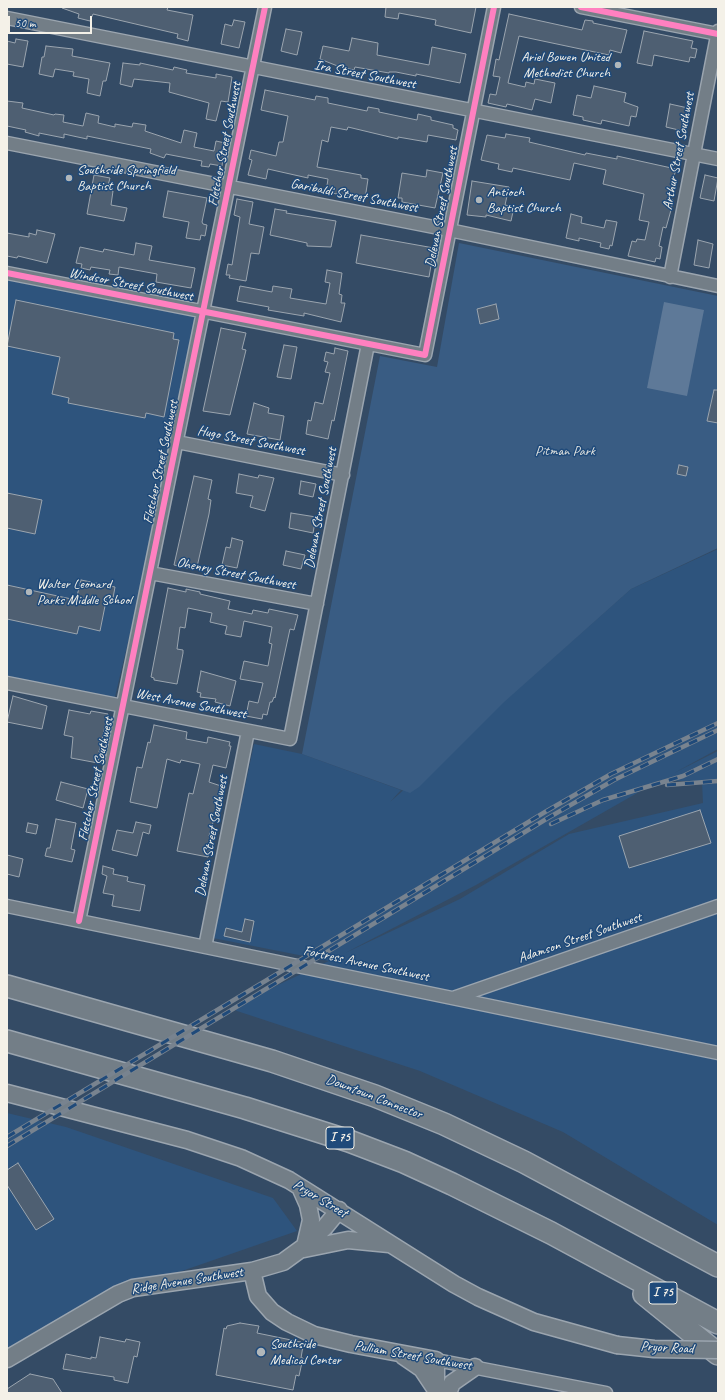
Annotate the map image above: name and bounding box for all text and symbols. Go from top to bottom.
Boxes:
scale bar [10,8,94,34]
text: 50 m [15,15,35,31]
place label: Ariel Bowen United Methodist Church [521,49,610,82]
street label: Ira Street Southwest [313,57,417,93]
marker: Ariel Bowen United Methodist Church [613,60,623,70]
street label: Fletcher Street Southwest [205,81,245,207]
street label: Arthur Street Southwest [659,91,699,211]
street label: Delevan Street Southwest [422,145,462,269]
place label: Southside Springfield Baptist Church [77,162,175,194]
marker: Southside Springfield Baptist Church [64,173,74,183]
street label: Garibaldi Street Southwest [289,175,419,217]
place label: Antioch Baptist Church [487,184,561,216]
marker: Antioch Baptist Church [474,195,484,205]
street label: Windsor Street Southwest [68,265,194,305]
street label: Fletcher Street Southwest [140,399,182,525]
street label: Hugo Street Southwest [196,422,306,460]
park label: Pitman Park [535,443,595,459]
street label: Delevan Street Southwest [301,446,341,570]
street label: Ohenry Street Southwest [175,554,297,594]
place label: Walter Leonard Parks Middle School [37,576,132,608]
marker: Walter Leonard Parks Middle School [24,587,34,597]
street label: West Avenue Southwest [134,685,248,723]
street label: Fletcher Street Southwest [75,716,117,842]
street label: Delevan Street Southwest [192,774,232,898]
street label: Adamson Street Southwest [516,909,644,967]
street label: Fortress Avenue Southwest [302,943,430,985]
street label: Downtown Connector [324,1071,424,1123]
road number: I 75 [326,1127,354,1149]
street label: Pryor Street [290,1176,350,1222]
street label: Ridge Avenue Southwest [130,1264,244,1298]
road number: I 75 [649,1282,677,1304]
place label: Southside Medical Center [270,1336,341,1368]
street label: Pulliam Street Southwest [353,1337,473,1375]
street label: Pryor Road [640,1338,694,1358]
marker: Southside Medical Center [255,1346,267,1358]

